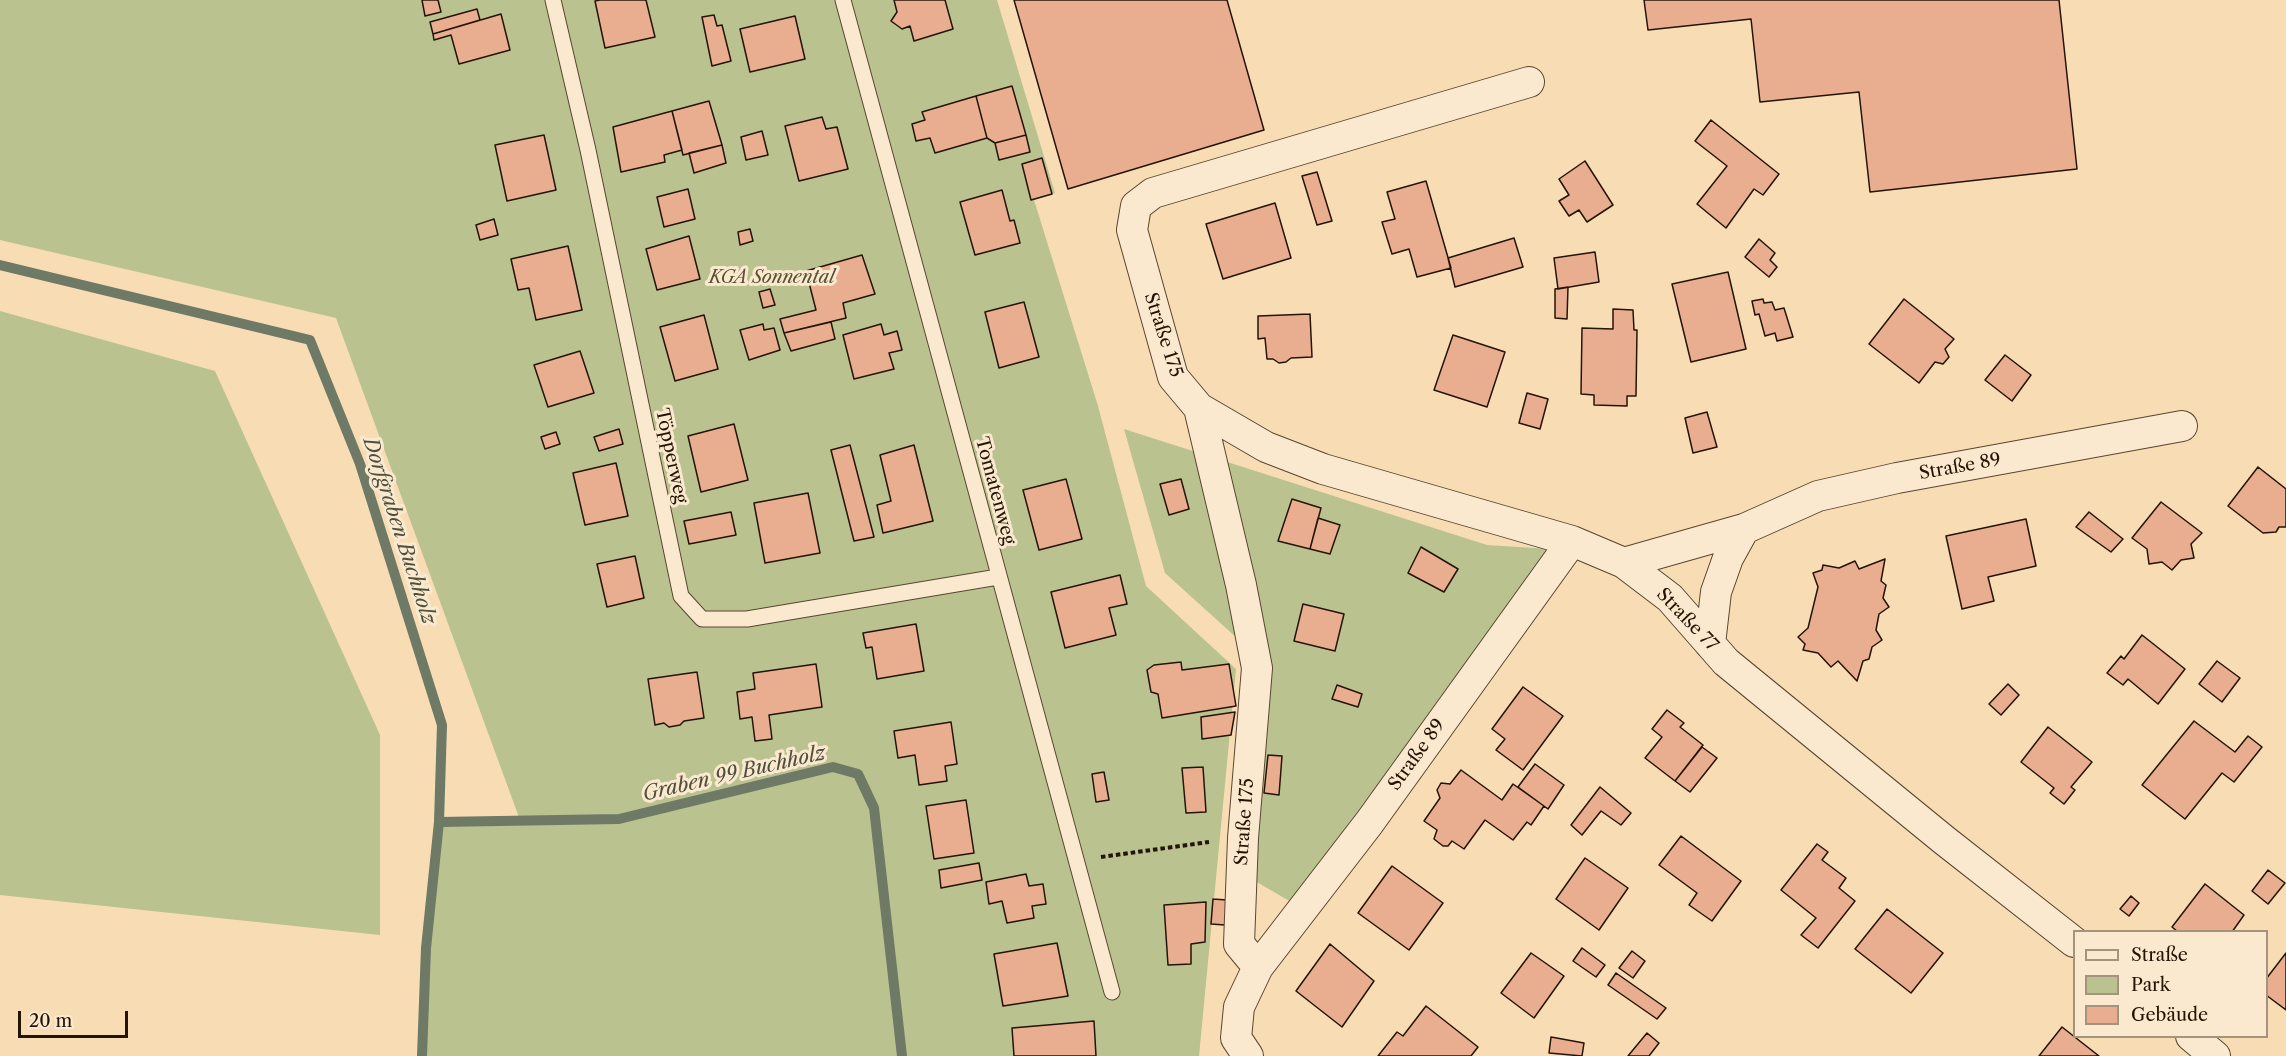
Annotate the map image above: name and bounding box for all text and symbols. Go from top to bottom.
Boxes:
park label: KGA Sonnental [709,267,835,289]
street label: Straße 175 [1139,290,1187,380]
street label: Töpperweg [650,406,692,506]
water label: Dorfgraben Buchholz [357,435,441,627]
street label: Tomatenweg [970,435,1020,547]
street label: Straße 89 [1917,449,2003,485]
street label: Straße 77 [1652,584,1722,656]
street label: Straße 89 [1384,715,1450,795]
water label: Graben 99 Buchholz [640,741,828,807]
street label: Straße 175 [1231,777,1259,867]
legend [2073,930,2268,1038]
text: Straße [2131,944,2188,966]
text: Park [2131,974,2170,996]
scale bar [21,999,130,1037]
text: Gebäude [2131,1004,2208,1026]
text: 20 m [29,1010,72,1032]

